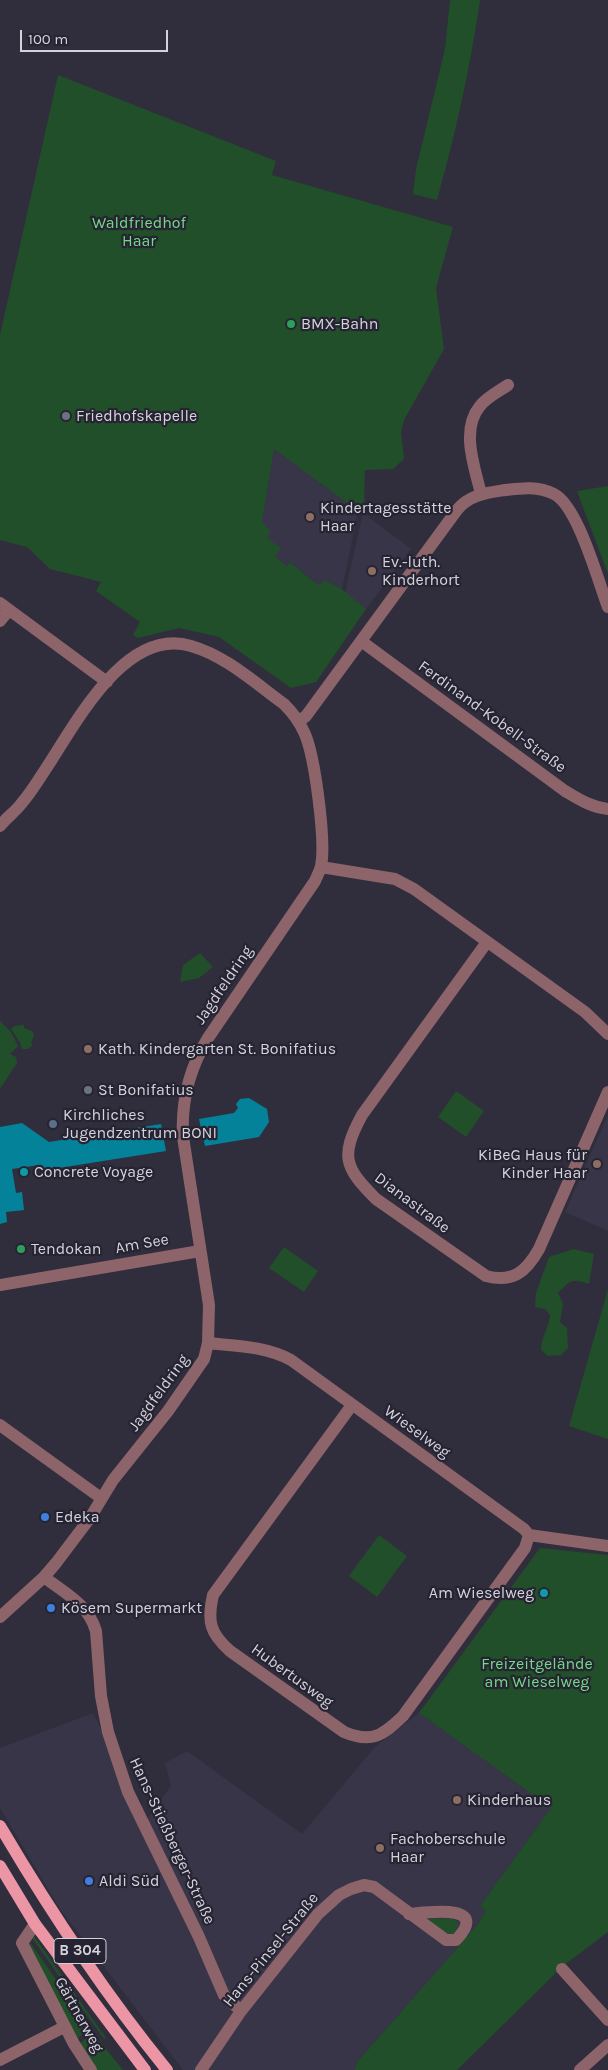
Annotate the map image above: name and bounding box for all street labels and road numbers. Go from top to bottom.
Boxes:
street label: Ferdinand-Kobell-Straße [414,657,570,777]
street label: Jagdfeldring [191,942,257,1028]
street label: Dianastraße [370,1168,454,1238]
street label: Am See [114,1230,170,1258]
street label: Jagdfeldring [125,1351,193,1435]
street label: Wieselweg [380,1402,454,1462]
street label: Hubertusweg [247,1640,337,1712]
street label: Hans-Stießberger-Straße [125,1755,219,1927]
street label: Hans-Pinsel-Straße [219,1889,323,2011]
road number: B 304 [54,1938,106,1964]
street label: Gärtnerweg [50,1974,108,2056]

